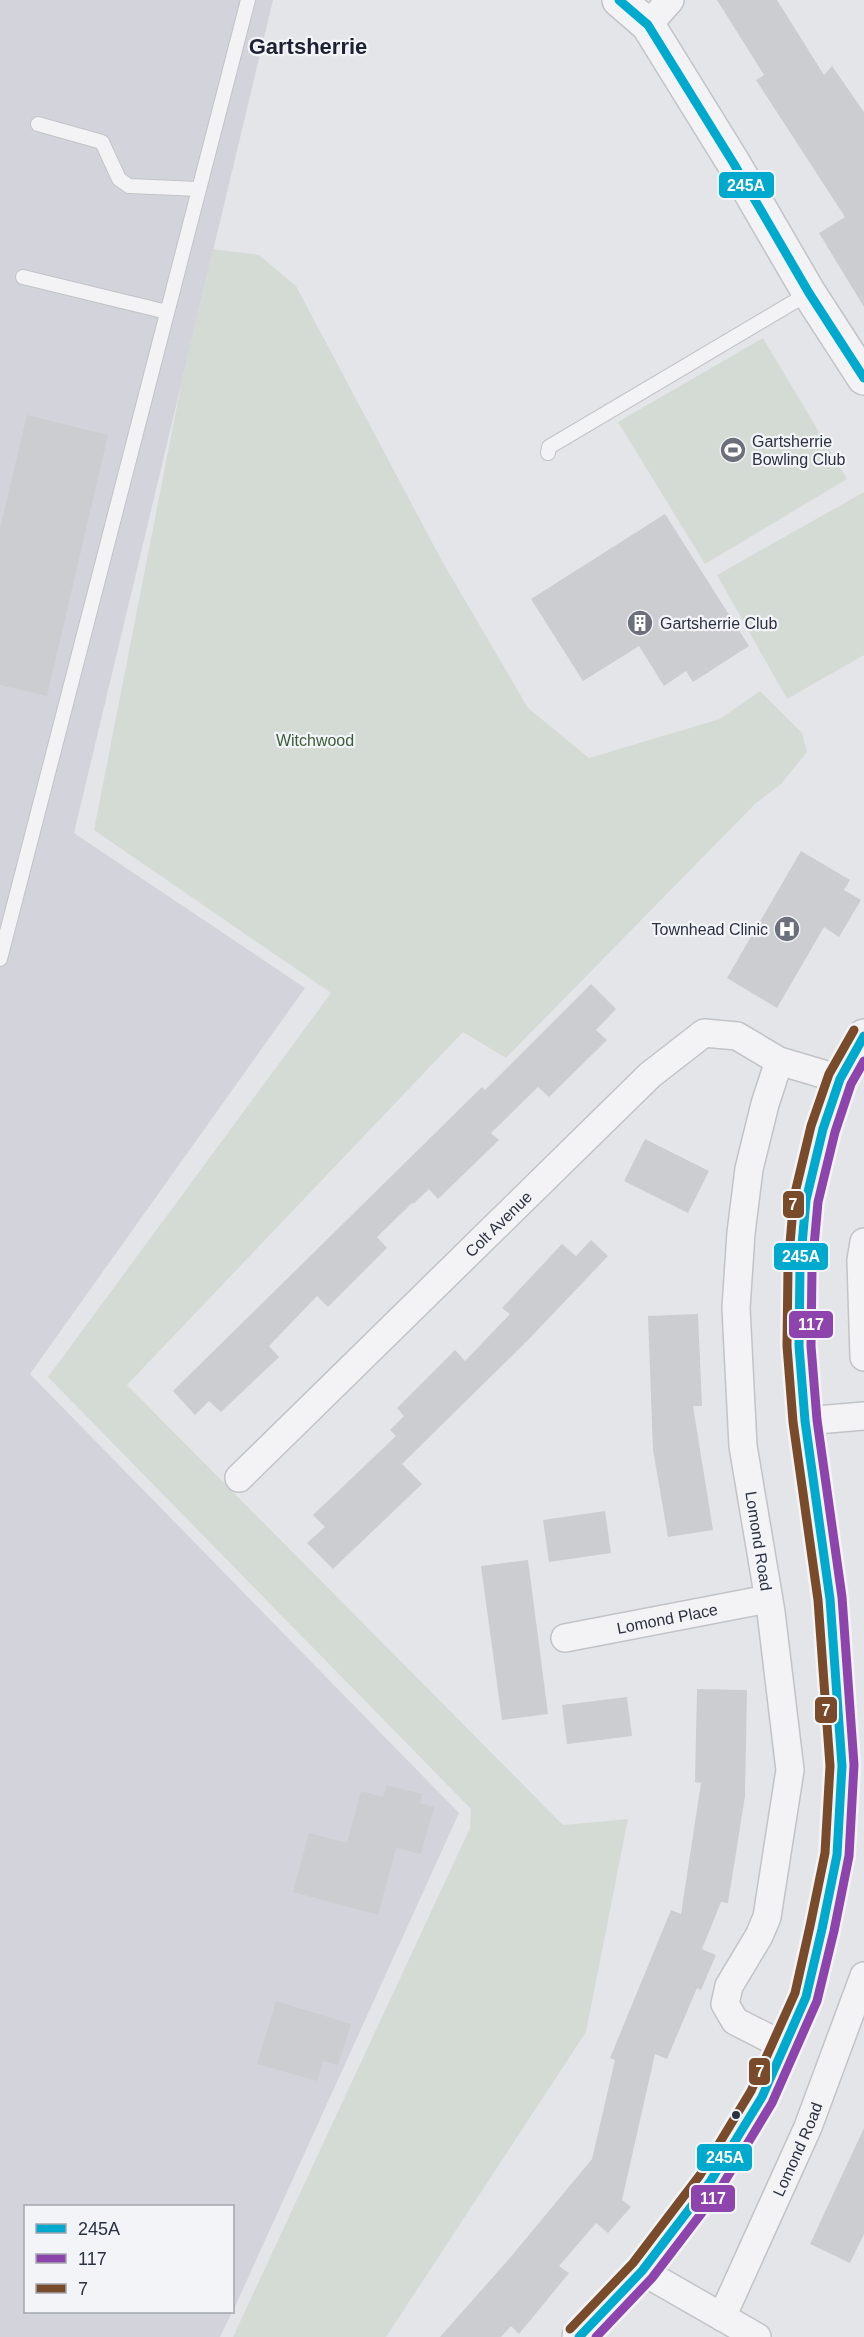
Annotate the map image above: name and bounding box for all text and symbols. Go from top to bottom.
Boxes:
district label: Gartsherrie [249,34,367,59]
line badge: 245A [718,171,775,199]
text: 245A [727,177,766,194]
place label: Gartsherrie Bowling Club [752,433,845,468]
sports icon: Gartsherrie Bowling Club [718,435,748,465]
building icon: Gartsherrie Club [625,608,655,638]
place label: Gartsherrie Club [660,615,777,632]
park label: Witchwood [276,732,354,749]
hospital icon: Townhead Clinic [772,914,802,944]
place label: Townhead Clinic [651,921,768,938]
street label: Colt Avenue [462,1188,535,1260]
line badge: 7 [782,1190,805,1219]
text: 7 [789,1196,798,1213]
line badge: 245A [773,1242,829,1271]
text: 245A [782,1248,821,1265]
line badge: 117 [788,1310,834,1339]
text: 117 [798,1316,824,1333]
street label: Lomond Road [742,1490,775,1592]
street label: Lomond Place [615,1601,719,1637]
line badge: 7 [814,1696,838,1724]
text: 7 [822,1702,831,1719]
line badge: 7 [748,2057,771,2086]
text: 7 [756,2063,765,2080]
street label: Lomond Road [770,2100,825,2199]
unlabelled marker [730,2109,742,2121]
line badge: 245A [696,2143,753,2172]
text: 245A [706,2149,745,2166]
line badge: 117 [690,2184,736,2213]
text: 117 [700,2190,726,2207]
legend [24,2205,234,2313]
text: 245A [78,2219,120,2239]
text: 117 [78,2249,107,2269]
text: 7 [78,2279,88,2299]

